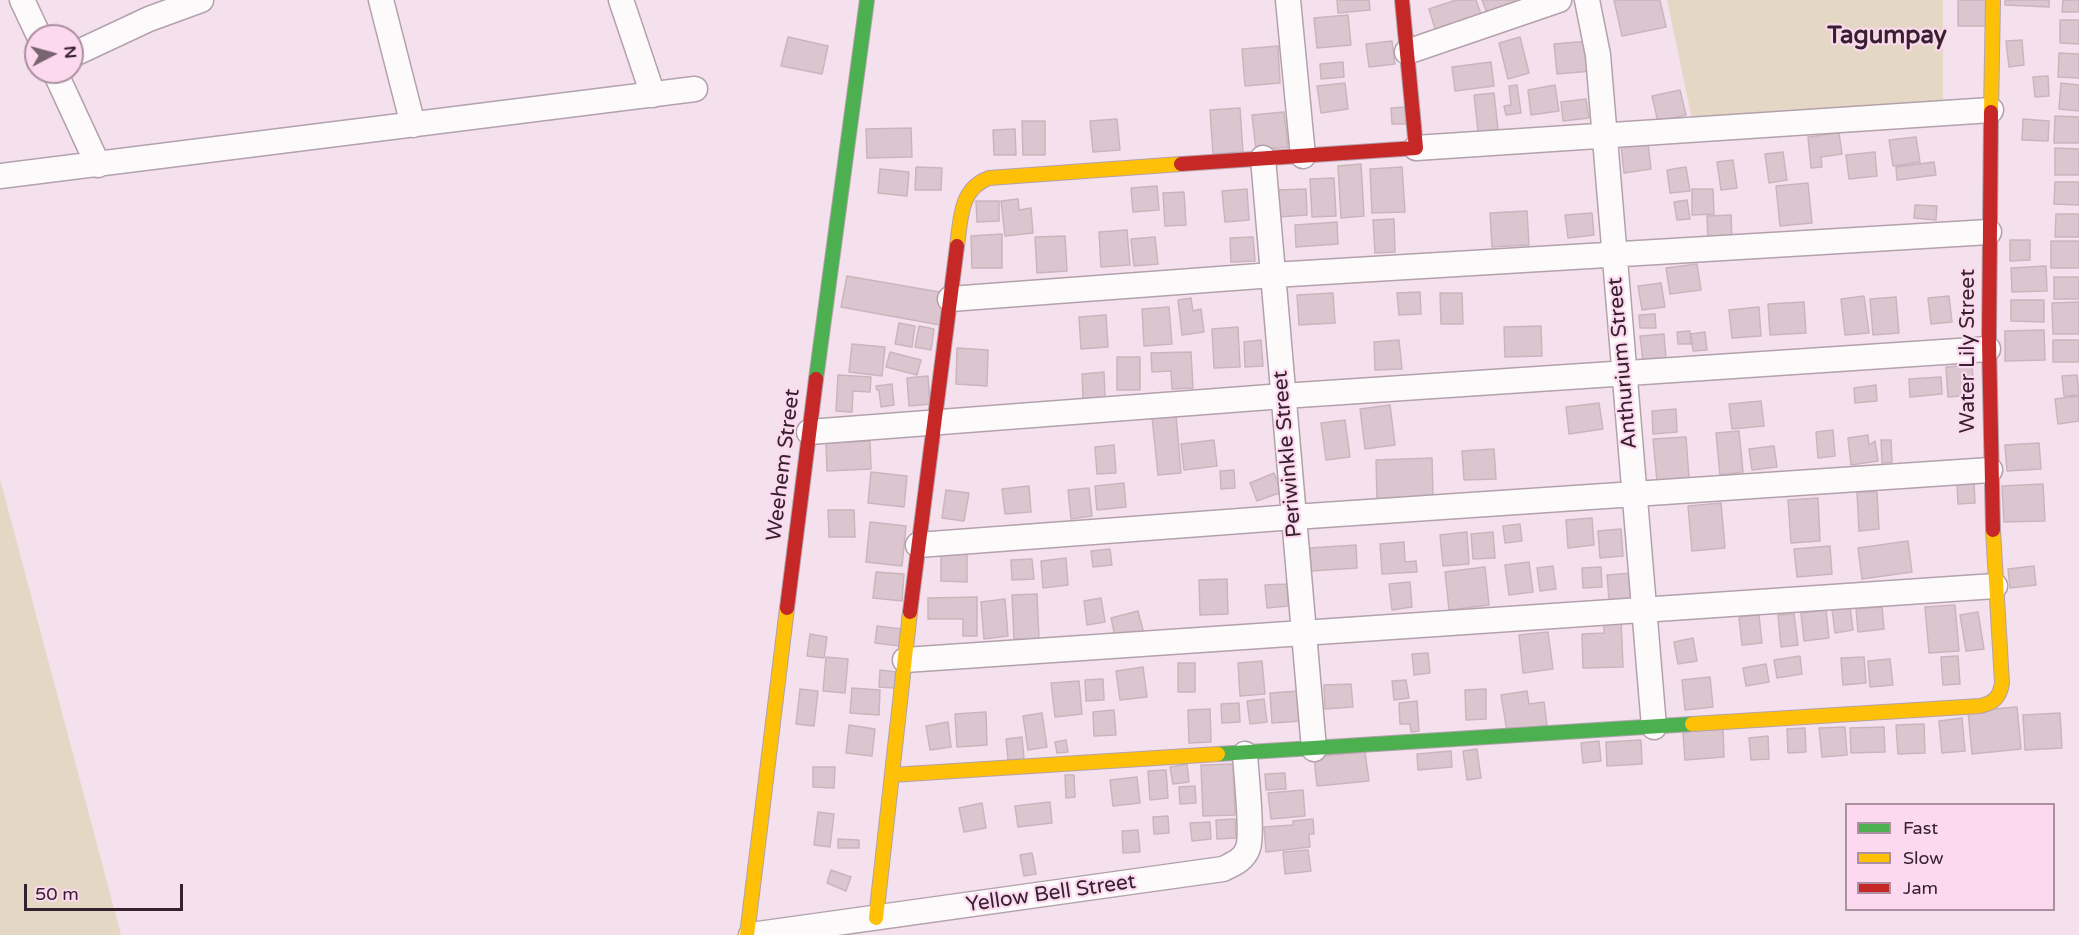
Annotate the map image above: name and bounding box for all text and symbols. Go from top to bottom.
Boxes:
district label: Tagumpay [1827,23,1947,51]
north arrow [24,24,84,84]
text: N [59,45,81,60]
street label: Water Lily Street [1955,269,1981,433]
street label: Anthurium Street [1603,276,1643,450]
street label: Periwinkle Street [1268,369,1308,539]
street label: Weehem Street [762,387,806,543]
legend [1845,803,2055,911]
text: Fast [1903,817,1938,839]
text: Slow [1903,847,1944,869]
street label: Yellow Bell Street [964,870,1138,918]
scale bar [27,872,186,910]
text: Jam [1903,877,1938,899]
text: 50 m [35,883,79,905]

